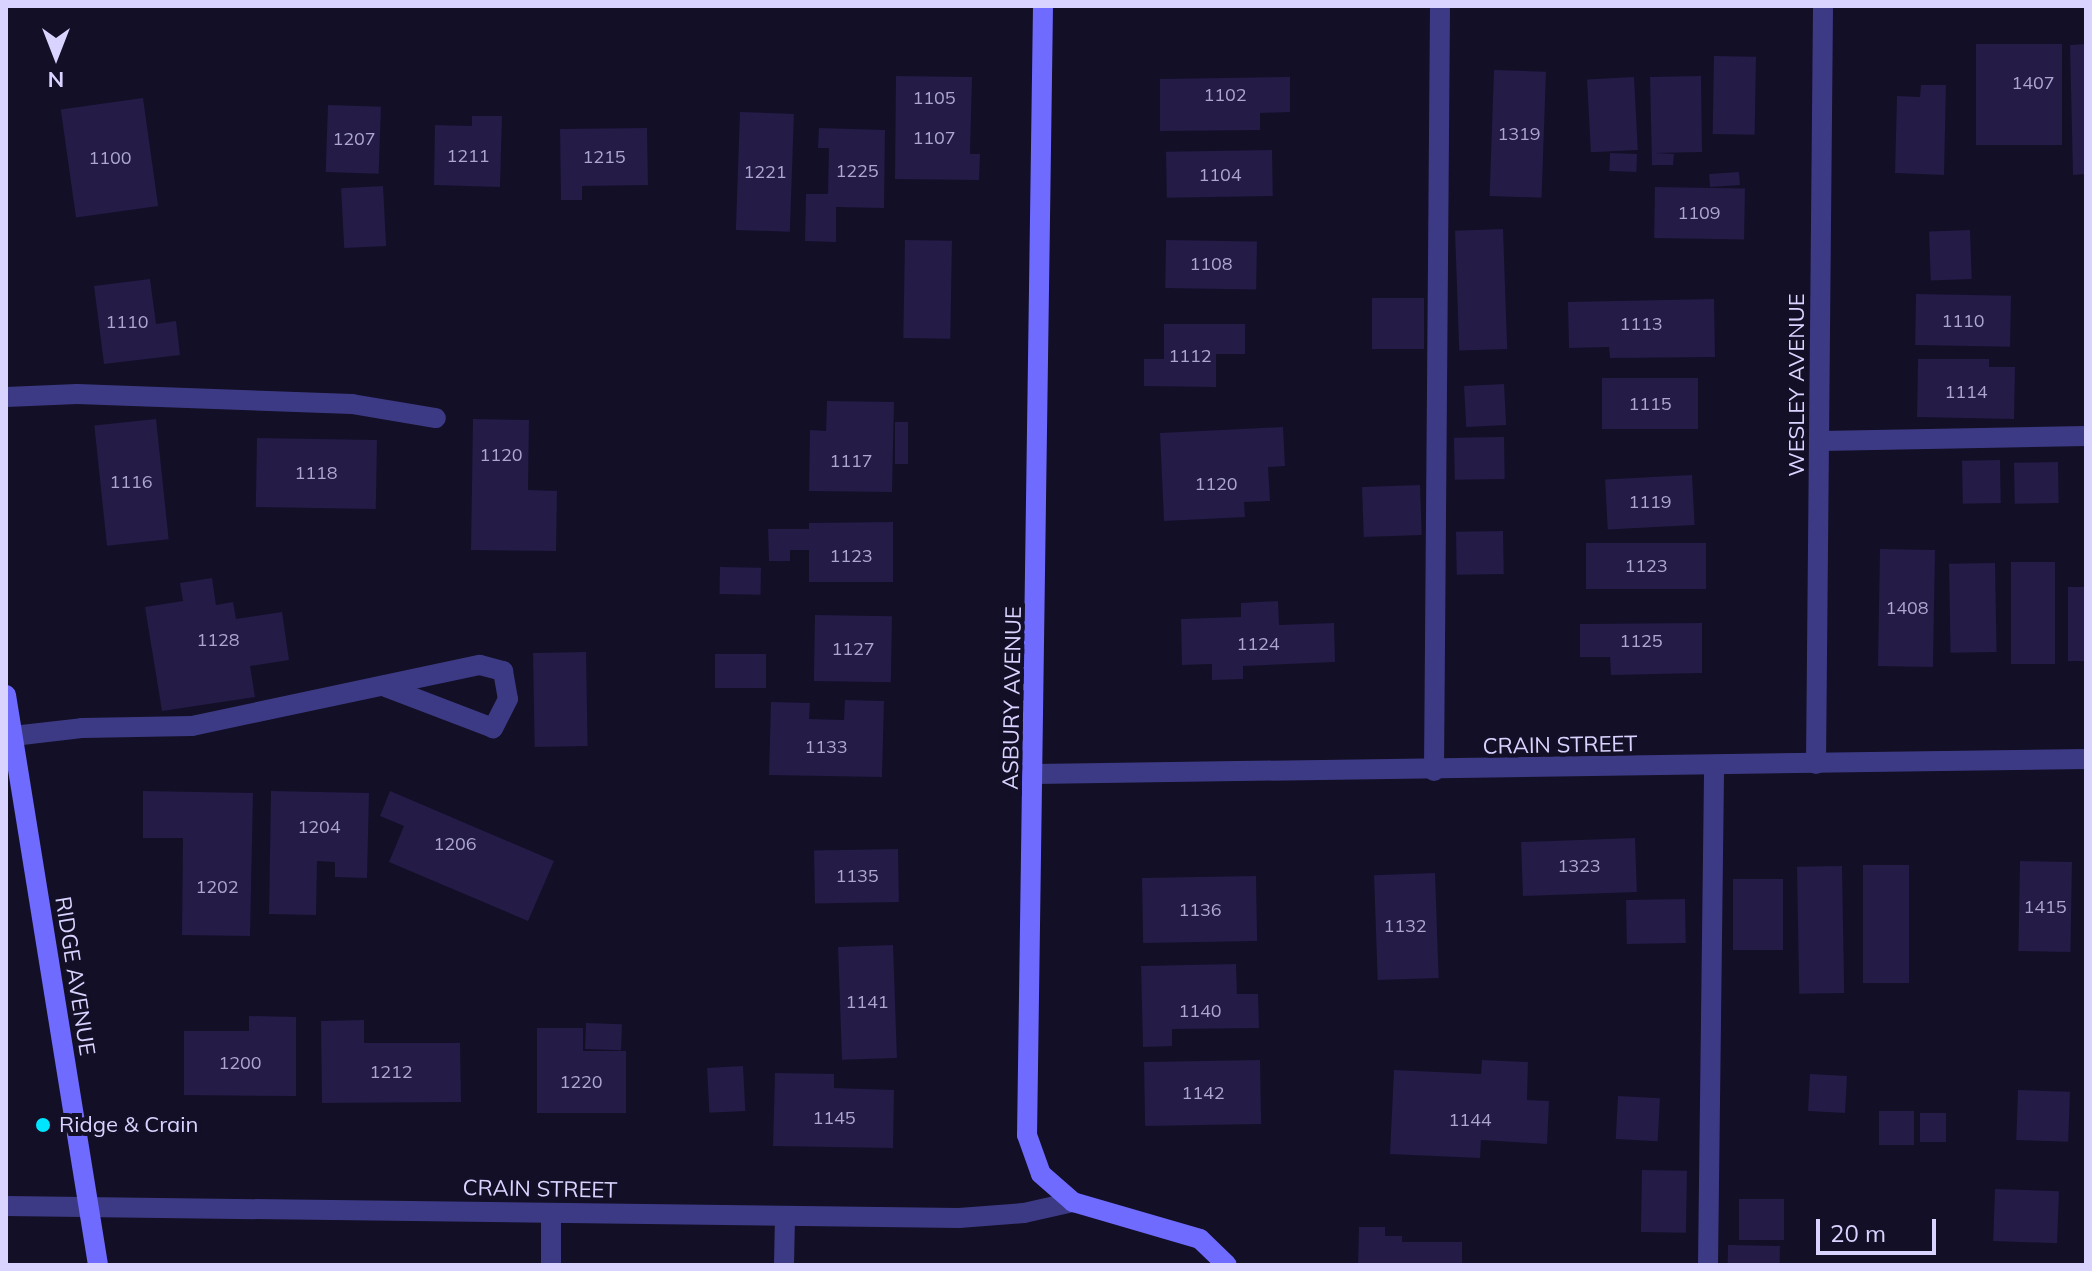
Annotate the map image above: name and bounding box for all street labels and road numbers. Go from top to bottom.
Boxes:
street label: WESLEY AVENUE [1784,293,1810,477]
street label: ASBURY AVENUE [997,606,1027,790]
street label: CRAIN STREET [1482,730,1638,760]
street label: RIDGE AVENUE [49,895,101,1057]
street label: CRAIN STREET [462,1174,618,1204]

